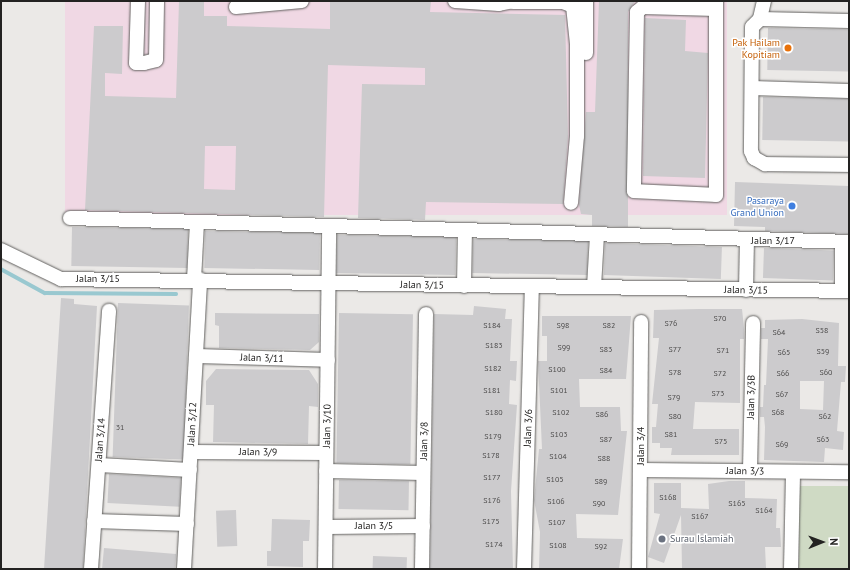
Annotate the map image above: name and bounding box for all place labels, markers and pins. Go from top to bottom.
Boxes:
place label: Pak Hailam Kopitiam [732,36,780,60]
marker: Pak Hailam Kopitiam [783,43,793,53]
place label: Pasaraya Grand Union [731,194,784,218]
marker: Pasaraya Grand Union [787,201,797,211]
place label: Surau Islamiah [670,533,733,545]
marker: Surau Islamiah [657,534,667,544]

